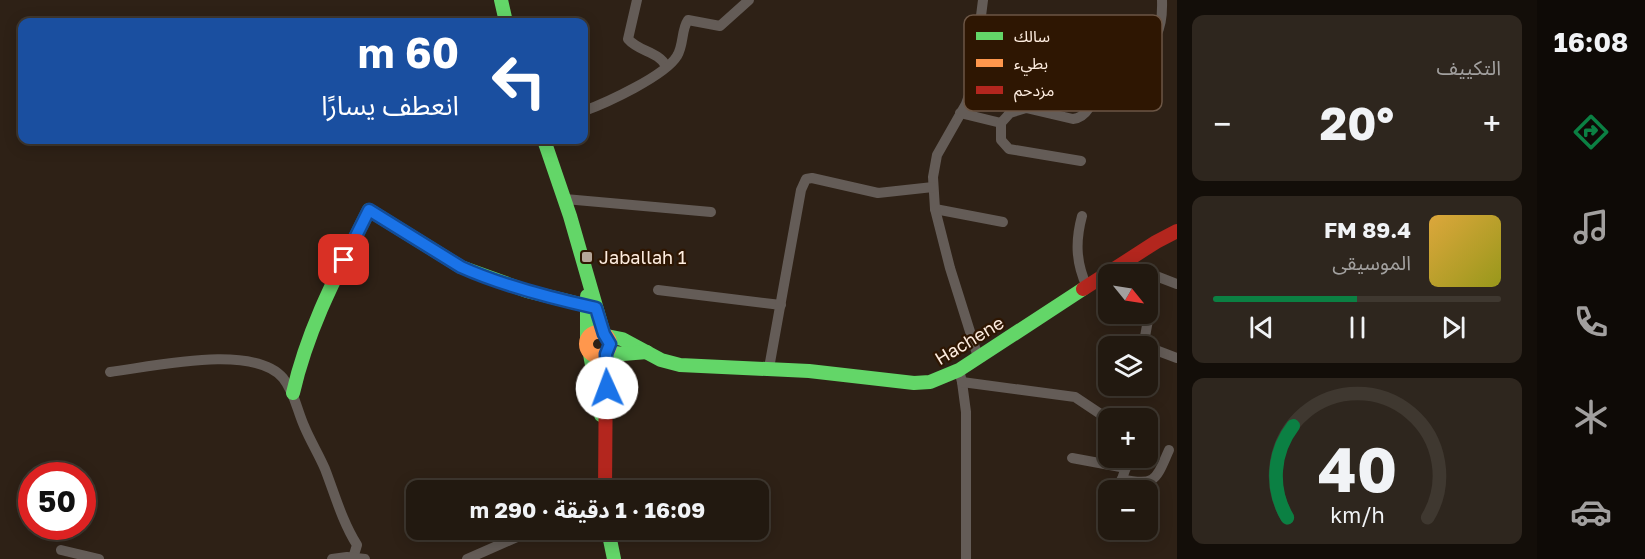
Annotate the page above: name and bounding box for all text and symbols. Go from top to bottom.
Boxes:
legend [964,15,1162,111]
text: سالك [1014,26,1050,46]
text: 16:08 [1554,26,1628,58]
text: 60 m [358,27,459,77]
icon: left [480,42,558,120]
text: بطيء [1014,53,1048,76]
text: التكييف [1437,55,1501,79]
text: مزدحم [1014,80,1054,103]
text: انعطف يسارًا [321,89,459,121]
text: 20° [1320,96,1394,150]
text: − [1213,104,1231,143]
text: + [1483,104,1501,143]
icon: directions [1570,111,1612,153]
icon: music [1570,206,1612,248]
text: 89.4 FM [1324,216,1411,243]
pin [318,234,369,285]
icon: arrive [327,243,360,276]
place label: Jaballah 1 [599,246,687,268]
marker: Jaballah 1 [580,250,594,264]
text: الموسيقى [1332,250,1411,274]
north arrow [1098,264,1158,324]
map controls [1098,264,1158,540]
icon: phone [1570,301,1612,343]
street label: Hachene [930,311,1008,369]
icon: previous [1245,311,1278,344]
icon: pause [1341,311,1374,344]
icon: next [1437,311,1470,344]
button: layers [1098,336,1158,396]
position arrow [575,356,639,420]
icon: climate [1570,396,1612,438]
button: + [1098,408,1158,468]
text: 40 [1317,431,1397,506]
speed limit sign: 50 [18,462,96,540]
button: − [1098,480,1158,540]
icon: car [1570,491,1612,533]
text: 16:09 · 1 دقيقة · 290 m [470,496,705,523]
text: km/h [1330,502,1384,528]

